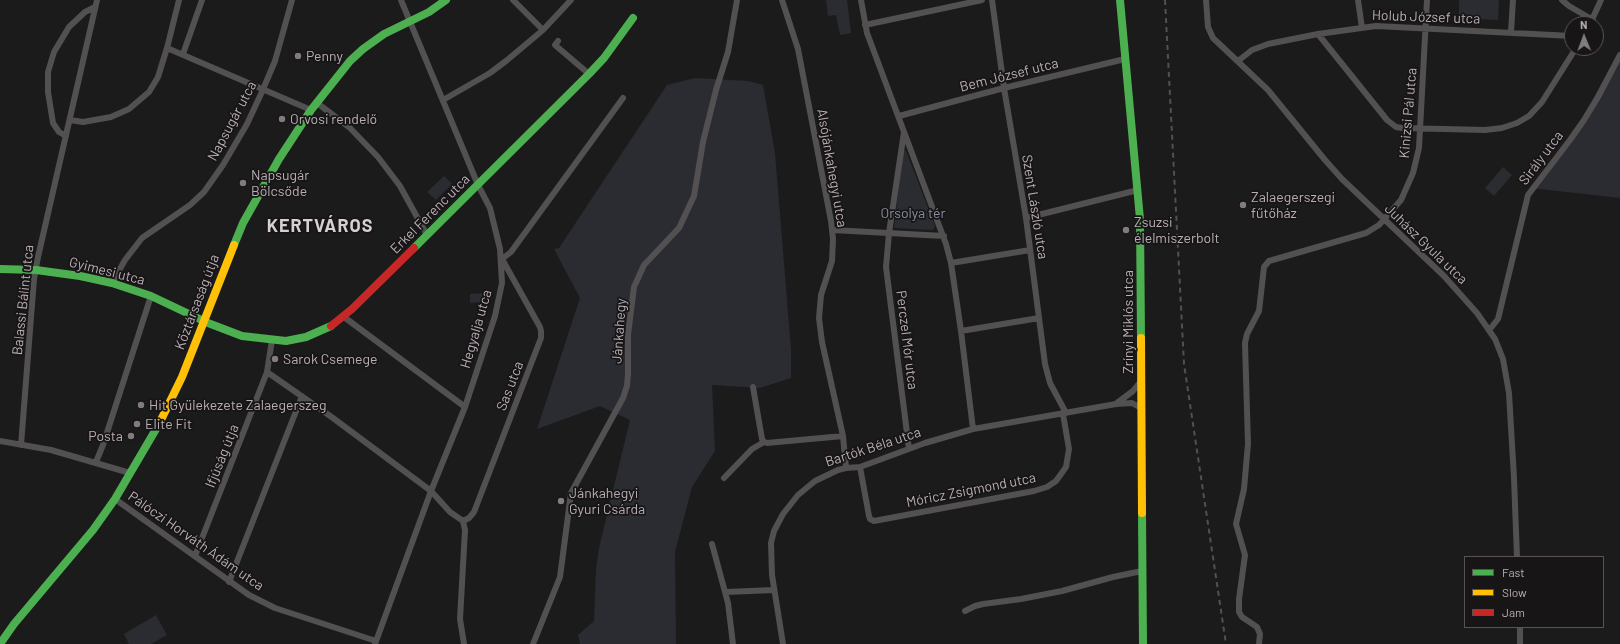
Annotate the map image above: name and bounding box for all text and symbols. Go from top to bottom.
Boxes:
street label: Holub József utca [1372,7,1480,27]
north arrow [1564,16,1604,56]
text: N [1580,18,1588,31]
place label: Penny [306,48,343,64]
marker: Penny [293,51,303,61]
street label: Bem József utca [958,55,1060,95]
street label: Kinizsi Pál utca [1396,67,1420,159]
street label: Napsugár utca [204,78,260,164]
street label: Alsójánkahegyi utca [813,107,851,229]
place label: Orvosi rendelő [290,111,377,127]
marker: Orvosi rendelő [277,114,287,124]
street label: Sirály utca [1515,128,1567,188]
street label: Szent László utca [1018,153,1052,261]
place label: Napsugár Bölcsőde [251,167,309,200]
street label: Erkel Ferenc utca [387,171,473,257]
marker: Napsugár Bölcsőde [238,178,248,188]
place label: Zalaegerszegi fűtőház [1251,189,1335,222]
marker: Zalaegerszegi fűtőház [1238,200,1248,210]
street label: Juhász Gyula utca [1381,200,1471,288]
park label: Orsolya tér [880,205,946,221]
place label: Zsuzsi élelmiszerbolt [1134,214,1220,246]
district label: KERTVÁROS [267,215,373,237]
marker: Zsuzsi élelmiszerbolt [1121,225,1131,235]
street label: Balassi Bálint utca [9,244,37,356]
street label: Köztársaság útja [171,252,223,352]
street label: Gyimesi utca [67,253,147,289]
street label: Zrínyi Miklós utca [1120,270,1136,374]
street label: Hegyalja utca [457,288,495,370]
street label: Perczel Mór utca [893,289,921,391]
street label: Jánkahegy [608,298,630,364]
place label: Sarok Csemege [283,351,377,367]
marker: Sarok Csemege [270,354,280,364]
street label: Sas utca [493,359,527,413]
place label: Hit Gyülekezete Zalaegerszeg [149,397,326,413]
marker: Hit Gyülekezete Zalaegerszeg [136,400,146,410]
place label: Elite Fit [145,416,192,432]
marker: Elite Fit [132,419,142,429]
street label: Ifjúság útja [202,422,242,490]
street label: Bartók Béla utca [823,424,923,470]
place label: Posta [88,428,123,444]
marker: Posta [126,431,136,441]
street label: Móricz Zsigmond utca [905,469,1037,511]
place label: Jánkahegyi Gyuri Csárda [569,485,645,518]
street label: Pálóczi Horváth Ádám utca [125,488,267,594]
marker: Jánkahegyi Gyuri Csárda [556,496,566,506]
legend [1464,556,1604,628]
text: Fast [1502,565,1525,579]
text: Slow [1502,585,1527,599]
text: Jam [1502,605,1525,619]

